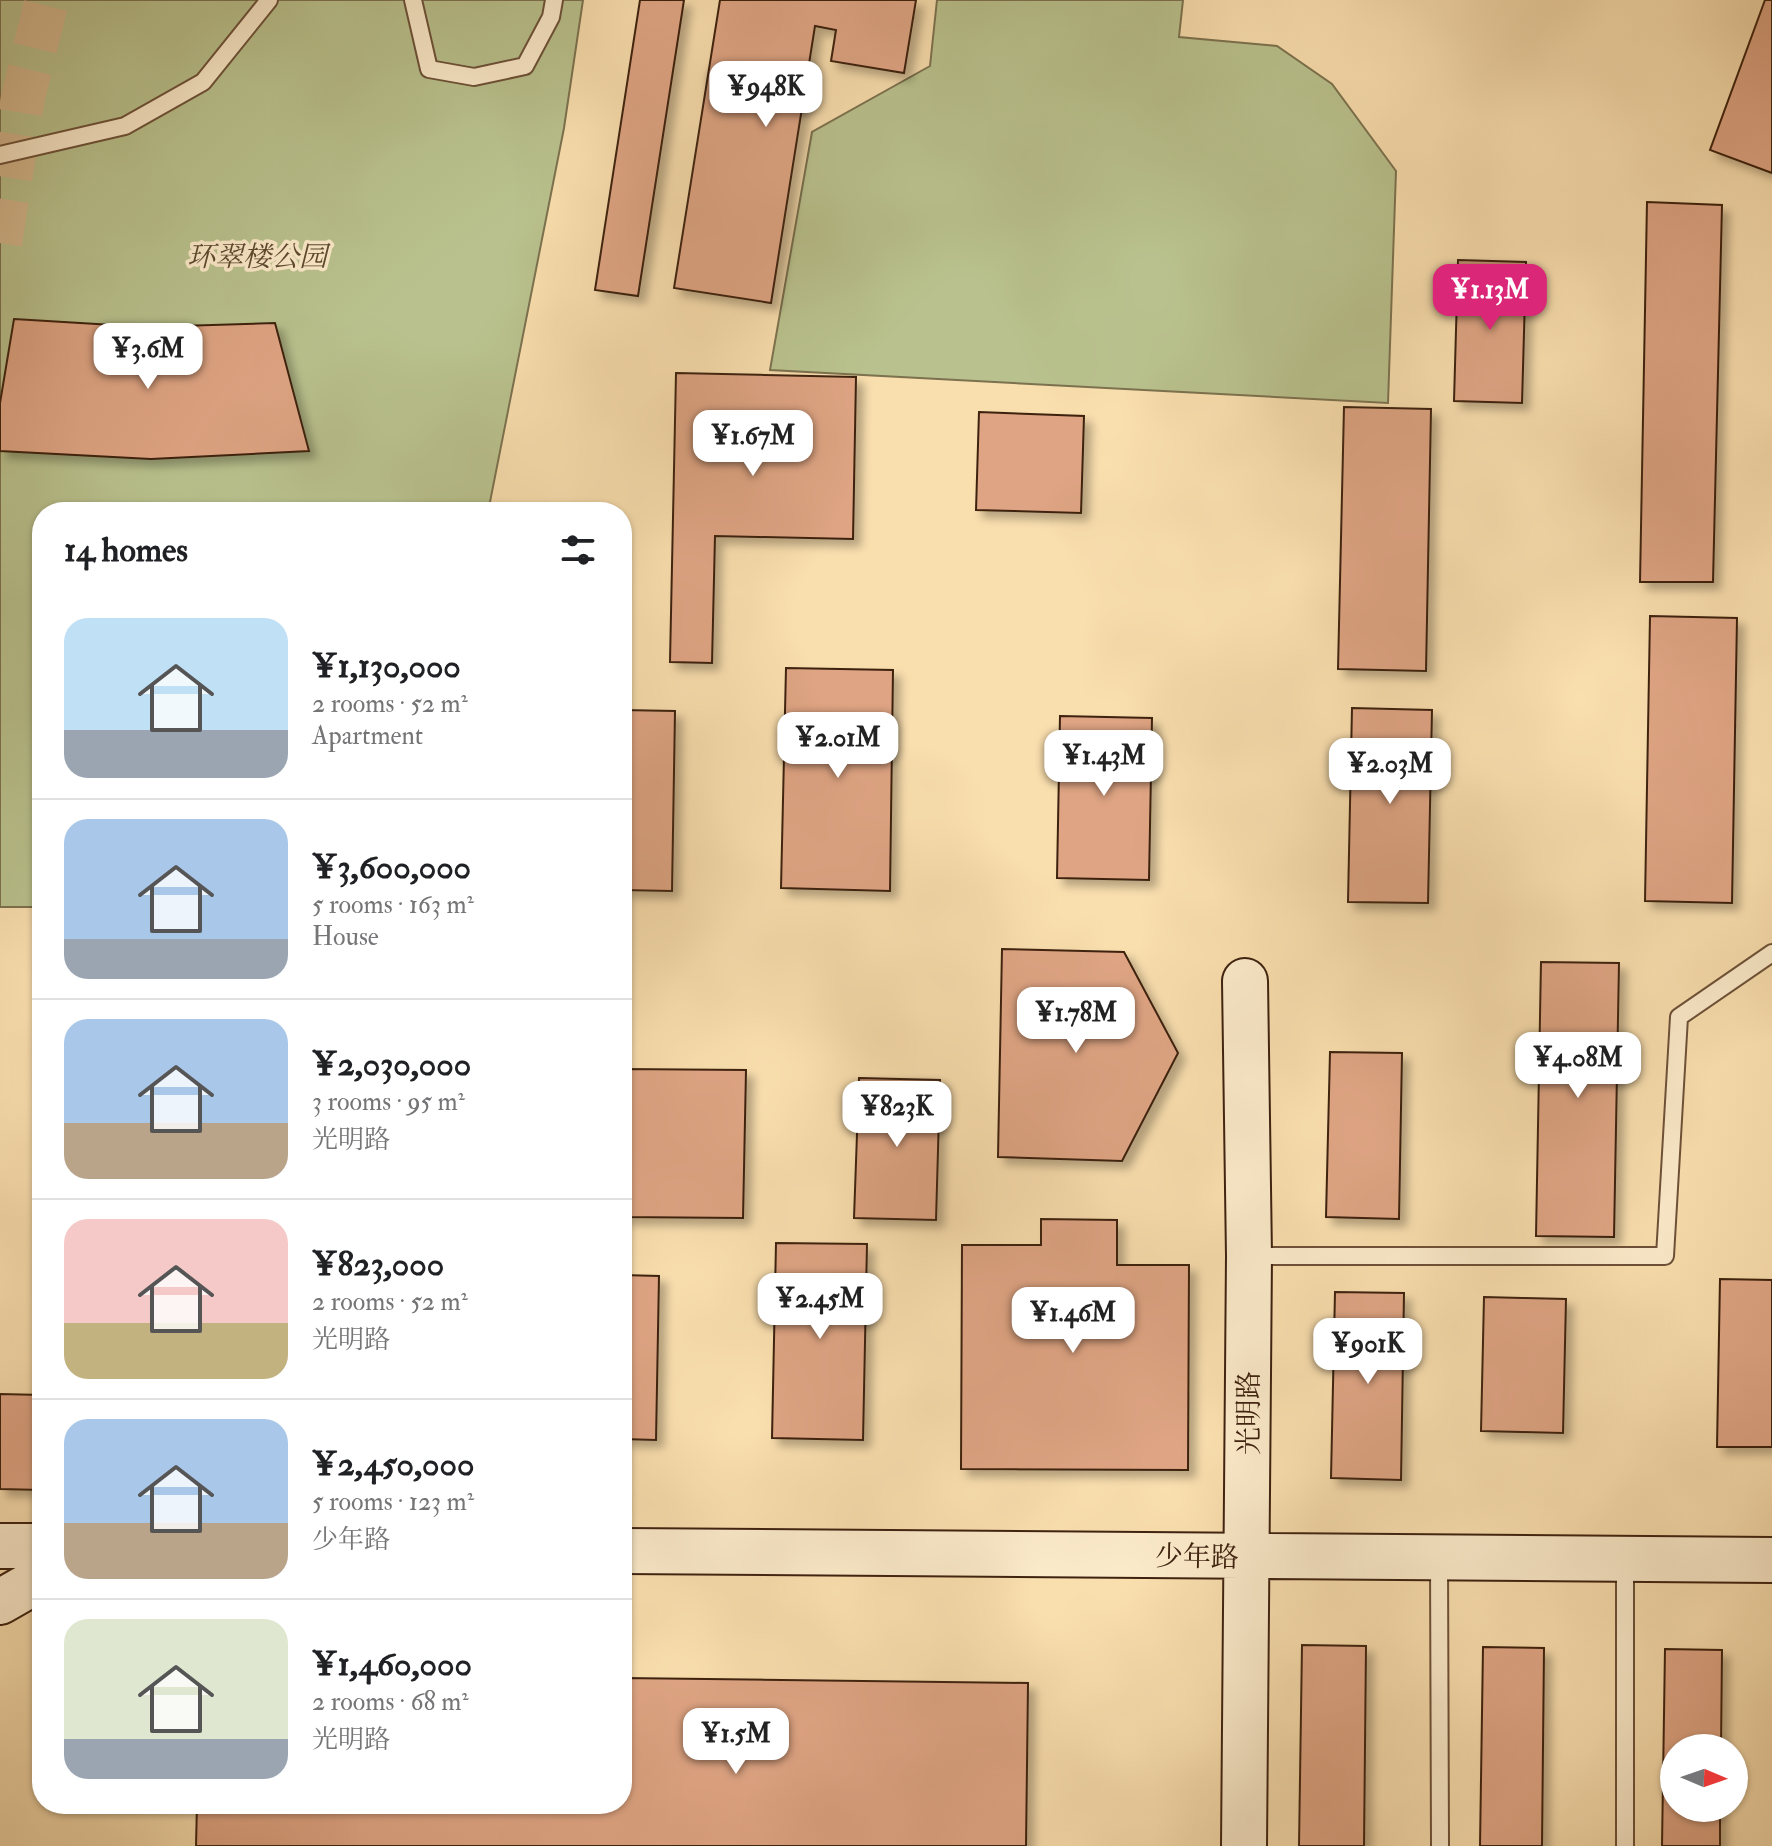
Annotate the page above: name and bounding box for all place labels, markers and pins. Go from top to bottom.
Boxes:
pin: ¥948K [710,61,822,129]
pin: ¥1.13M [1425,264,1555,332]
pin: ¥3.6M [92,323,204,391]
pin: ¥1.67M [688,410,818,478]
pin: ¥2.01M [773,712,903,780]
pin: ¥1.43M [1039,730,1169,798]
pin: ¥2.03M [1325,738,1455,806]
pin: ¥1.78M [1011,987,1141,1055]
pin: ¥4.08M [1513,1032,1643,1100]
pin: ¥823K [841,1081,953,1149]
pin: ¥2.45M [755,1273,885,1341]
pin: ¥1.46M [1008,1287,1138,1355]
pin: ¥901K [1312,1318,1424,1386]
pin: ¥1.5M [680,1708,792,1776]

